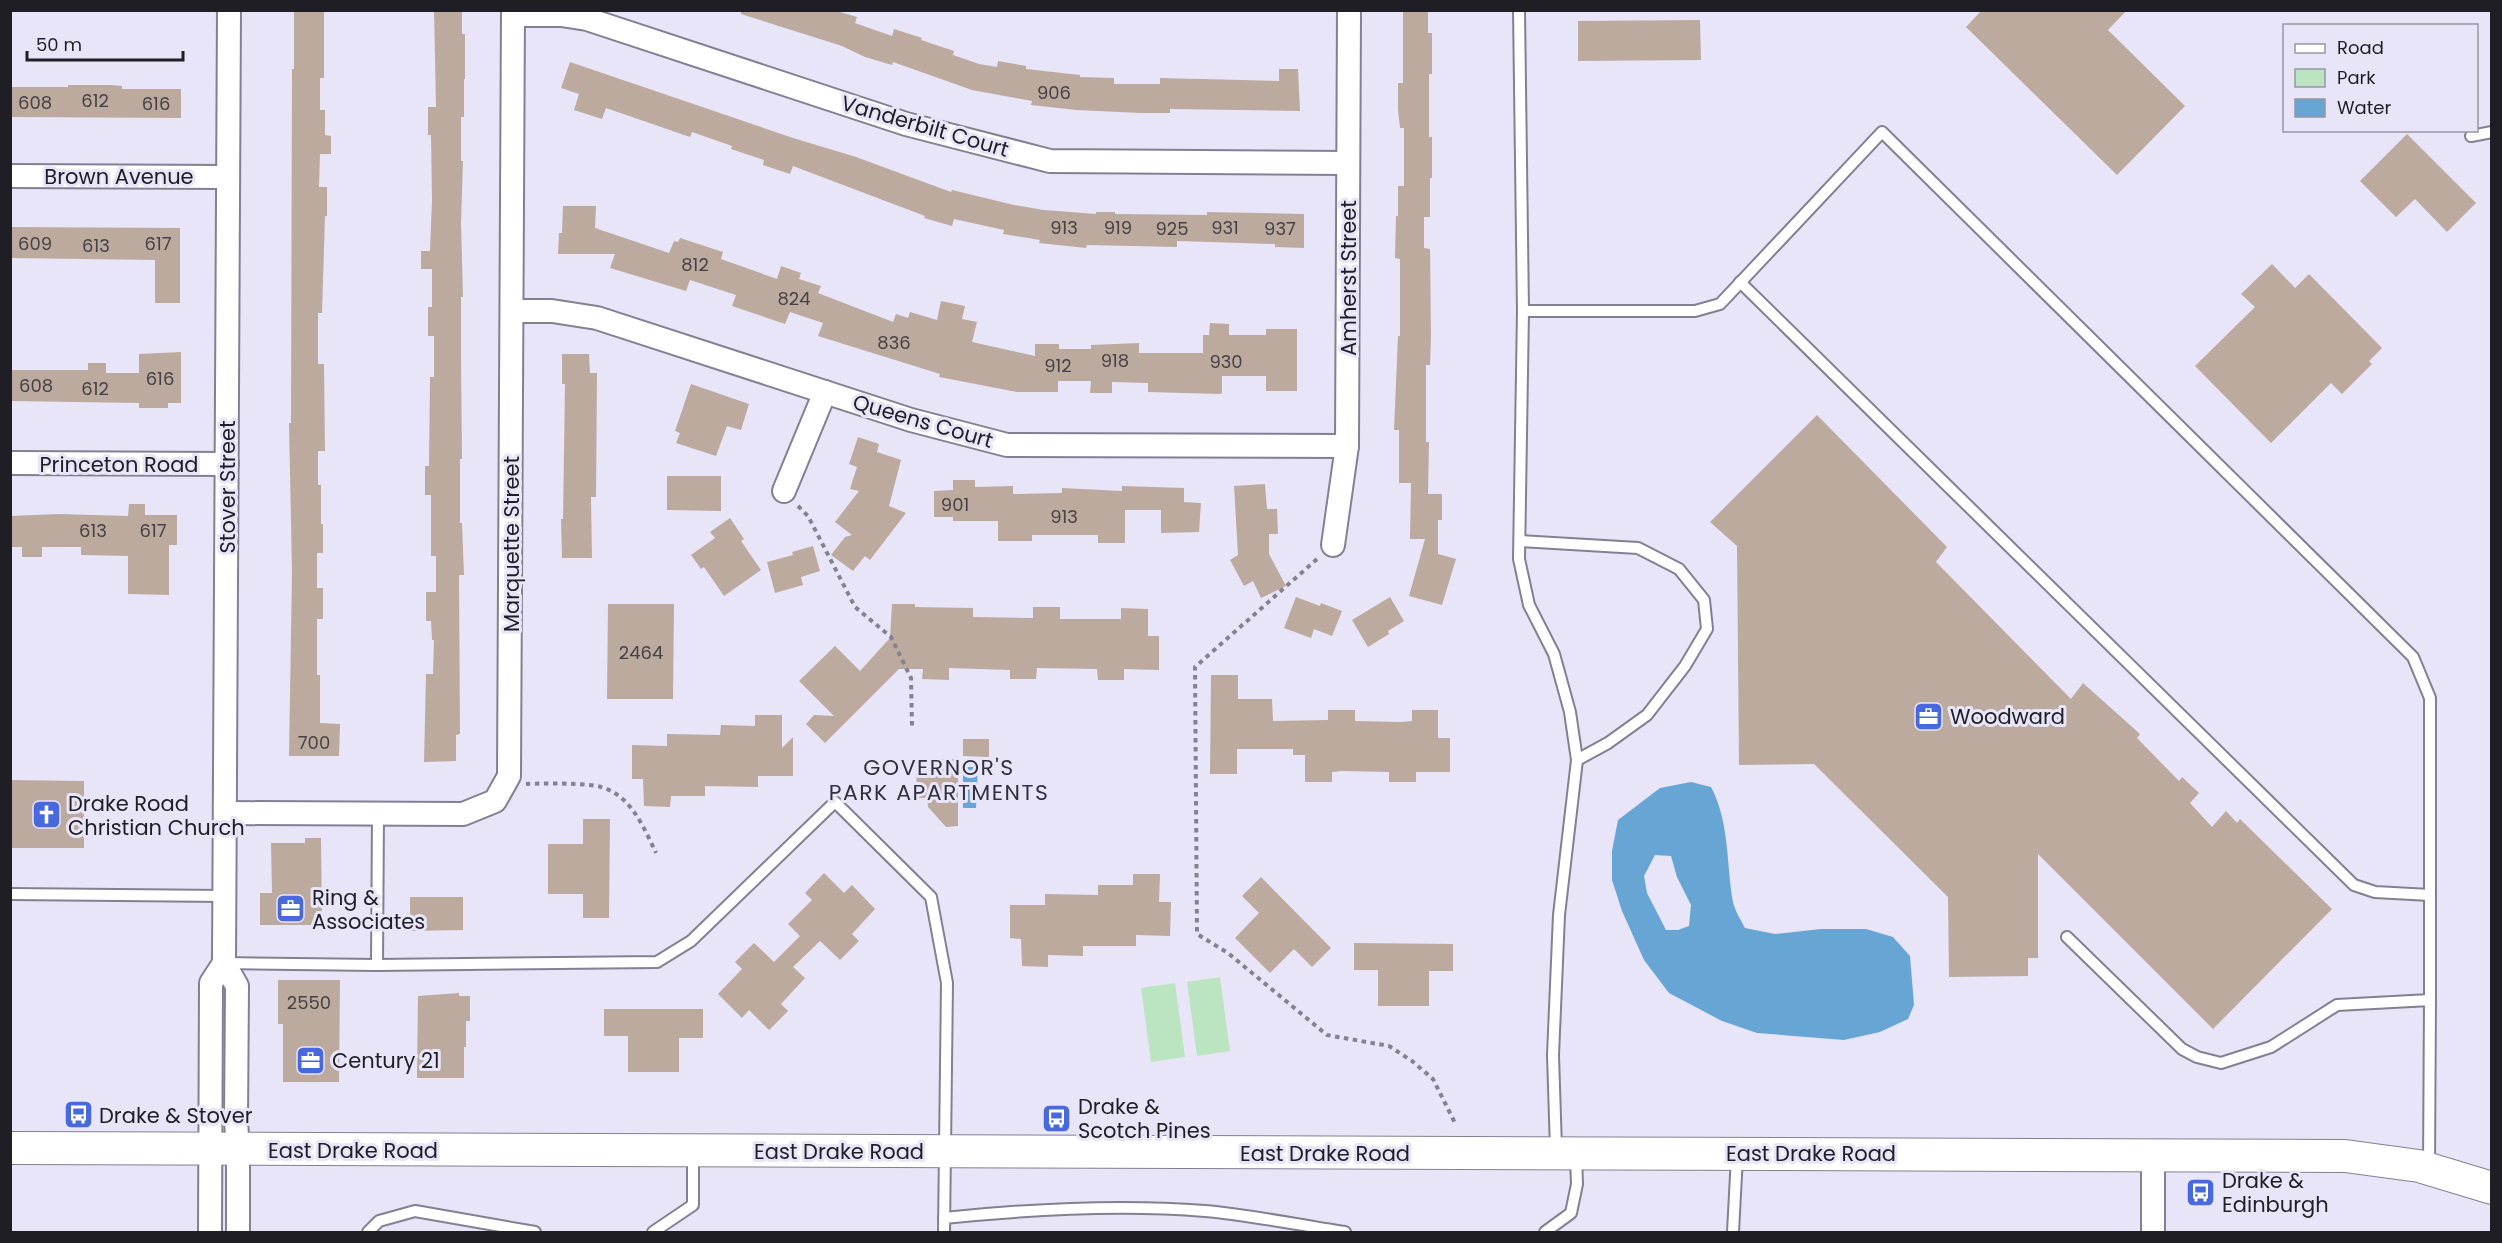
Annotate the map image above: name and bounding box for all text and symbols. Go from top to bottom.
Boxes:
scale bar [27,24,183,62]
legend [2283,24,2478,132]
text: 50 m [36,32,82,57]
text: Road [2337,35,2384,60]
text: Park [2337,65,2376,90]
house number: 906 [1037,80,1071,105]
house number: 612 [81,88,109,113]
street label: Vanderbilt Court [838,88,1012,164]
house number: 608 [18,90,52,115]
house number: 616 [142,91,170,116]
text: Water [2337,95,2391,120]
street label: Brown Avenue [44,162,194,191]
street label: Amherst Street [1334,200,1363,356]
house number: 913 [1050,215,1078,240]
house number: 919 [1104,215,1132,240]
house number: 931 [1211,215,1239,240]
house number: 925 [1156,216,1189,241]
house number: 937 [1264,216,1296,241]
house number: 609 [18,231,52,256]
house number: 617 [144,231,172,256]
house number: 613 [82,233,110,258]
house number: 812 [681,252,709,277]
house number: 824 [777,286,811,311]
house number: 836 [877,330,911,355]
house number: 918 [1101,348,1129,373]
house number: 930 [1209,349,1243,374]
house number: 912 [1044,353,1072,378]
house number: 616 [146,366,174,391]
house number: 608 [19,373,53,398]
house number: 612 [81,376,109,401]
street label: Queens Court [849,387,997,455]
street label: Stover Street [213,420,242,554]
street label: Princeton Road [39,450,199,479]
street label: Marquette Street [497,456,526,632]
house number: 901 [941,492,969,517]
house number: 913 [1050,504,1078,529]
house number: 613 [79,518,107,543]
house number: 617 [139,518,167,543]
house number: 2464 [619,640,663,665]
office icon: Woodward [1913,700,1945,732]
place label: Woodward [1950,702,2065,731]
house number: 700 [298,730,330,755]
district label: GOVERNOR'S PARK APARTMENTS [829,752,1049,808]
place label: Drake Road Christian Church [68,789,245,842]
church icon: Drake Road Christian Church [31,799,63,831]
place label: Ring & Associates [312,883,425,936]
office icon: Ring & Associates [275,893,307,925]
house number: 2550 [287,990,331,1015]
office icon: Century 21 [295,1044,327,1076]
place label: Century 21 [332,1046,440,1075]
place label: Drake & Scotch Pines [1078,1092,1211,1145]
bus stop icon: Drake & Stover [62,1099,94,1131]
place label: Drake & Stover [99,1101,253,1130]
bus stop icon: Drake & Scotch Pines [1041,1102,1073,1134]
street label: East Drake Road [268,1136,438,1165]
street label: East Drake Road [754,1137,924,1166]
street label: East Drake Road [1240,1139,1410,1168]
street label: East Drake Road [1726,1139,1896,1168]
place label: Drake & Edinburgh [2222,1166,2329,1219]
bus stop icon: Drake & Edinburgh [2185,1176,2217,1208]

